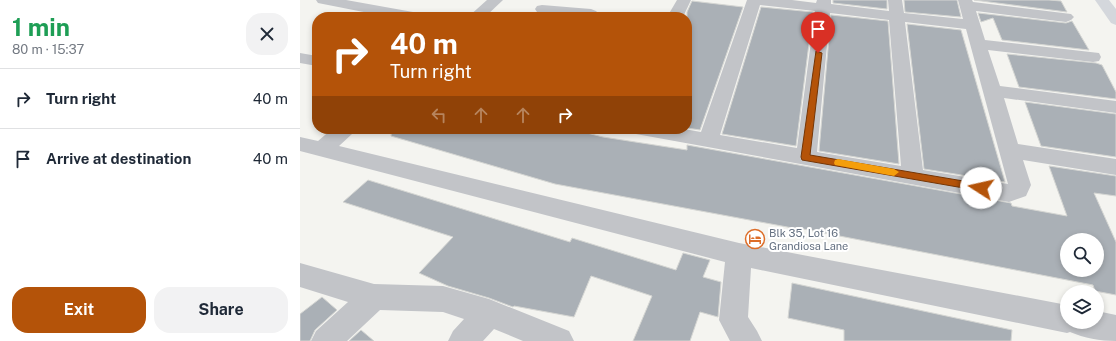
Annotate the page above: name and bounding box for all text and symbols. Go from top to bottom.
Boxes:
pin [801,12,835,53]
text: 1 min [12,13,70,41]
button: close [246,13,288,55]
icon: arrive [807,18,829,40]
text: 40 m [390,27,458,60]
icon: right [324,28,376,80]
text: 80 m · 15:37 [12,42,84,57]
text: Turn right [390,61,472,82]
icon: right [12,88,34,110]
text: Turn right [46,90,116,107]
text: 40 m [253,90,288,107]
icon: left [428,104,450,126]
icon: ahead [470,104,492,126]
icon: ahead [512,104,534,126]
icon: right [554,104,576,126]
icon: arrive [12,148,34,170]
text: Arrive at destination [46,150,191,167]
text: 40 m [253,150,288,167]
position arrow [960,167,1002,209]
place label: Blk 35, Lot 16 Grandiosa Lane [769,227,848,252]
hotel icon: Blk 35, Lot 16 Grandiosa Lane [744,228,766,250]
map controls [1060,233,1104,329]
button: search [1060,233,1104,277]
button: layers [1060,285,1104,329]
button: Exit [12,287,146,333]
button: Share [154,287,288,333]

